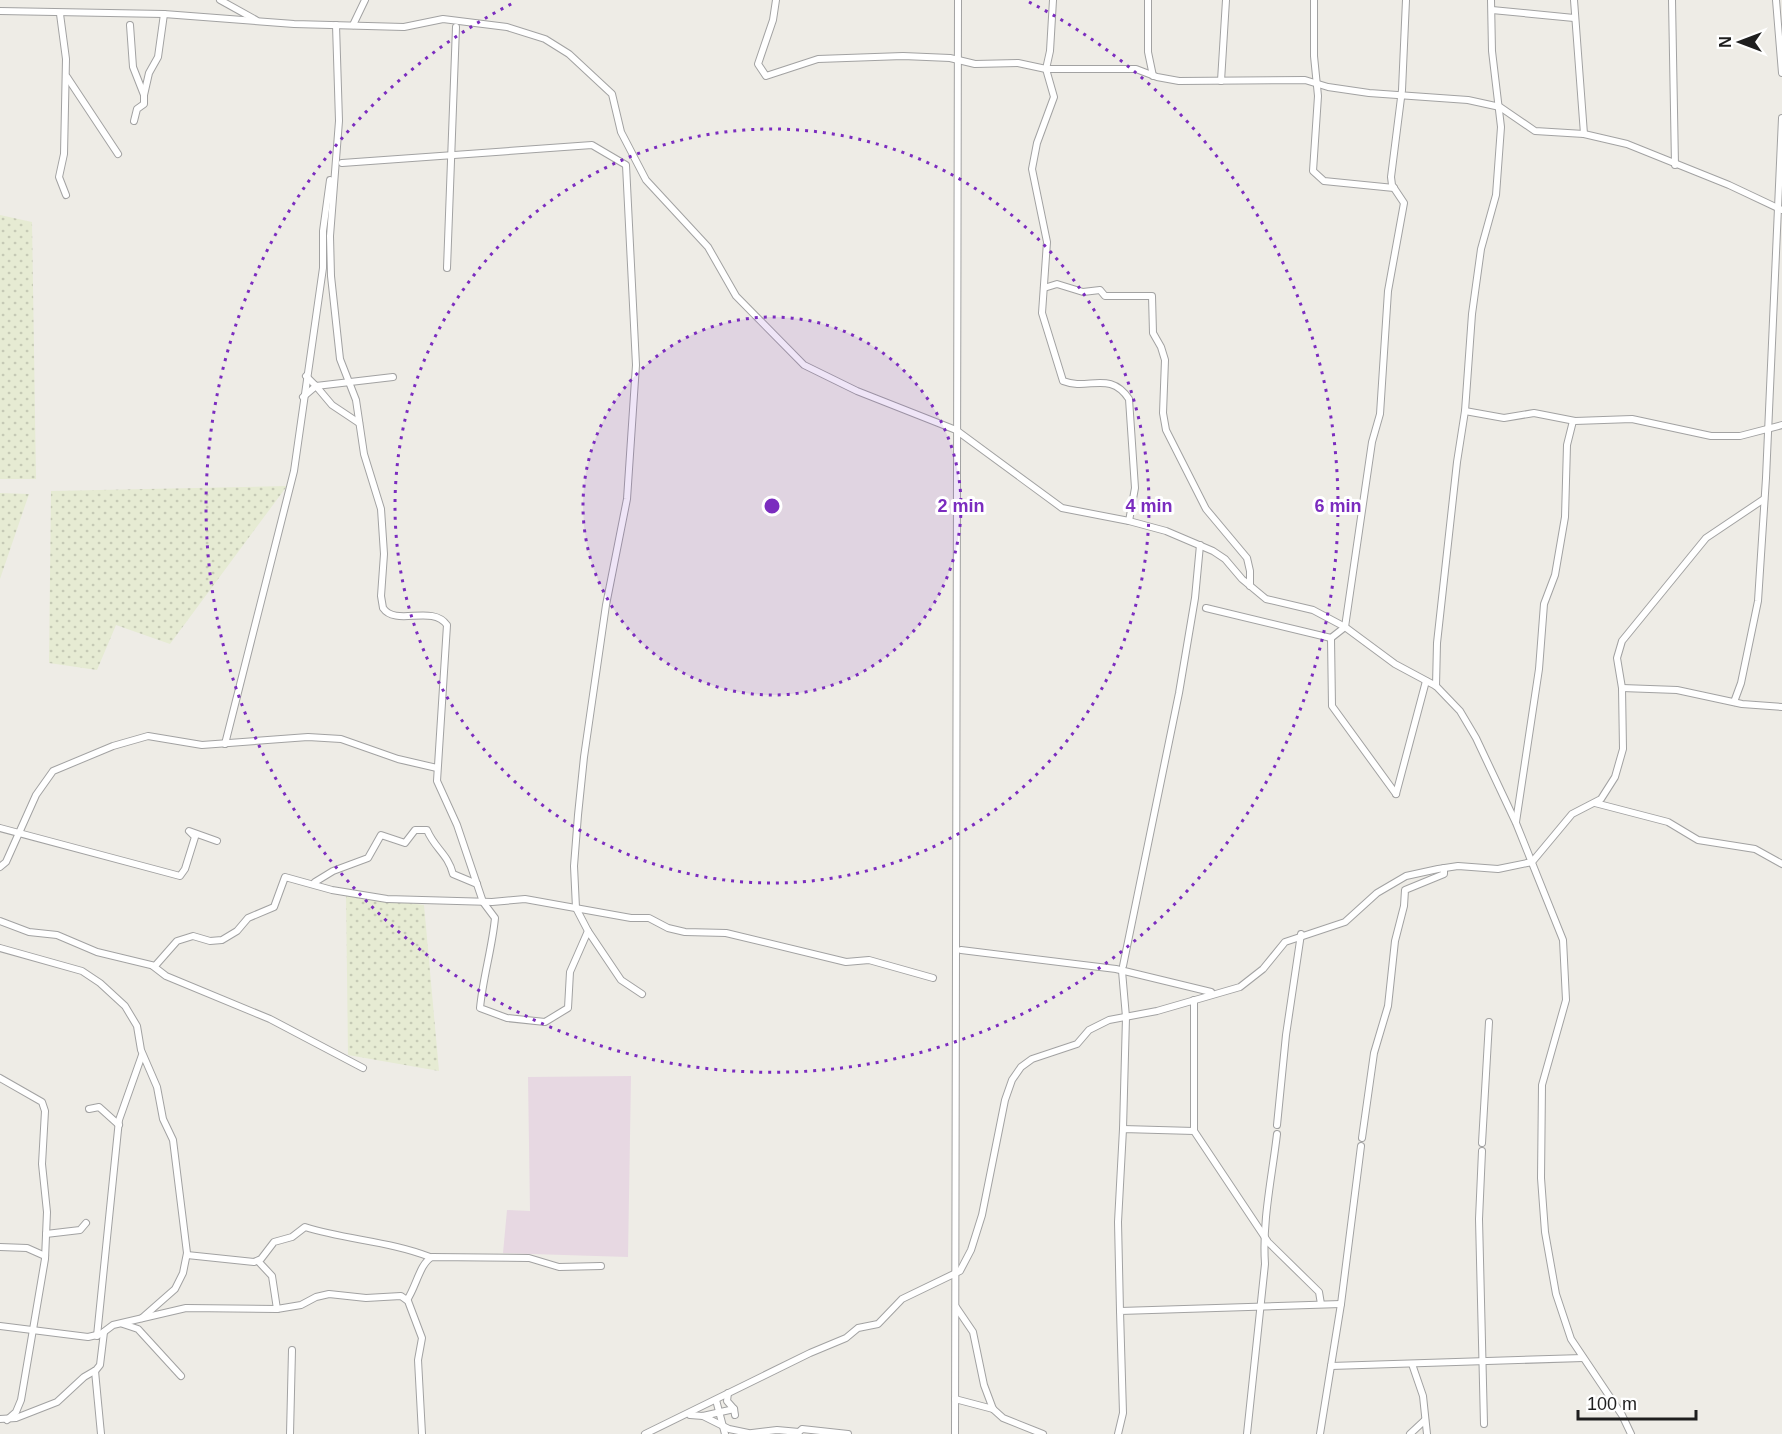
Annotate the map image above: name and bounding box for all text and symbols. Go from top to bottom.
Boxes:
north arrow [1710,12,1770,72]
text: N [1717,36,1734,48]
centre of rings [762,496,782,516]
text: 2 min [937,496,985,516]
text: 4 min [1125,496,1173,516]
text: 6 min [1314,496,1362,516]
scale bar [1578,1383,1696,1421]
text: 100 m [1587,1394,1637,1414]

